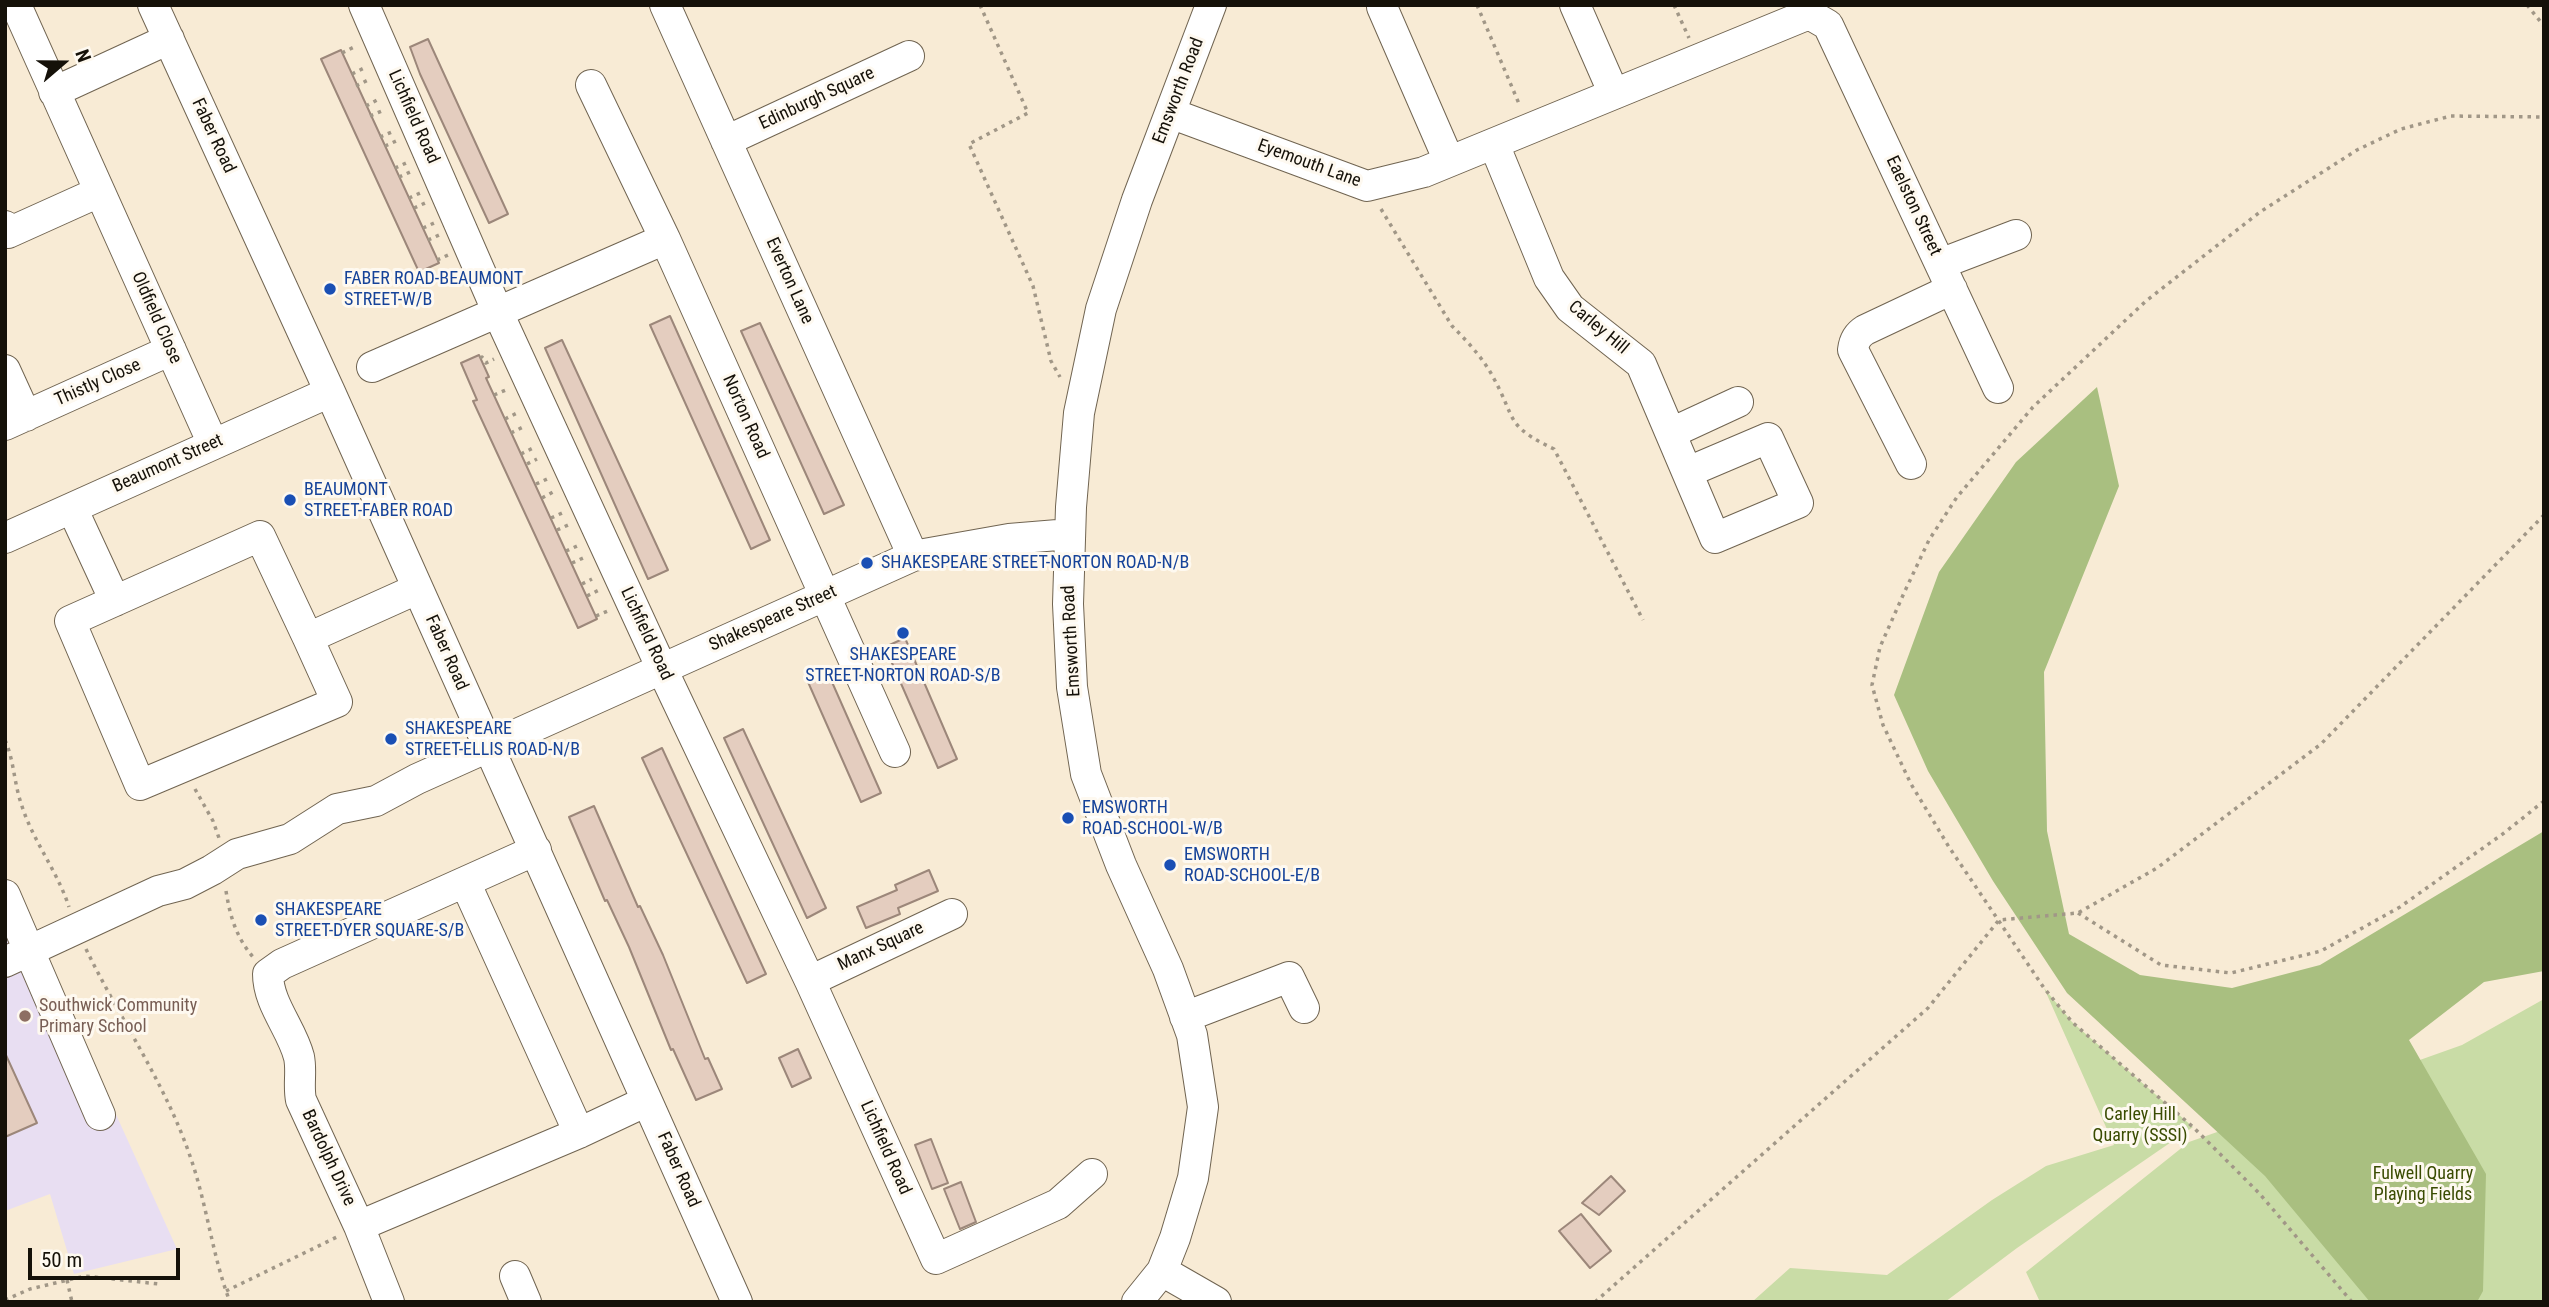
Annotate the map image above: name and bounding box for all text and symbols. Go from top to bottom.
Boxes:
north arrow [28,28,98,98]
street label: Emsworth Road [1149,35,1209,147]
text: N [70,46,96,65]
street label: Edinburgh Square [756,63,878,135]
street label: Lichfield Road [383,67,443,167]
street label: Faber Road [186,95,240,177]
street label: Eyemouth Lane [1254,135,1364,193]
street label: Eaelston Street [1880,153,1946,259]
street label: Everton Lane [760,235,818,327]
place label: FABER ROAD-BEAUMONT STREET-W/B [344,268,523,310]
street label: Oldfield Close [126,269,186,367]
marker: FABER ROAD-BEAUMONT STREET-W/B [322,281,338,297]
street label: Carley Hill [1564,297,1632,359]
street label: Thistly Close [52,355,144,411]
street label: Norton Road [717,372,773,462]
street label: Beaumont Street [109,430,227,498]
place label: BEAUMONT STREET-FABER ROAD [304,479,453,522]
marker: BEAUMONT STREET-FABER ROAD [282,492,298,508]
place label: SHAKESPEARE STREET-NORTON ROAD-N/B [881,552,1189,574]
marker: SHAKESPEARE STREET-NORTON ROAD-N/B [859,555,875,571]
street label: Shakespeare Street [706,581,840,657]
street label: Lichfield Road [615,584,677,684]
street label: Emsworth Road [1058,585,1086,697]
street label: Faber Road [420,612,472,694]
marker: SHAKESPEARE STREET-NORTON ROAD-S/B [895,625,911,641]
place label: SHAKESPEARE STREET-NORTON ROAD-S/B [805,644,1001,686]
place label: SHAKESPEARE STREET-ELLIS ROAD-N/B [405,718,580,760]
marker: SHAKESPEARE STREET-ELLIS ROAD-N/B [383,731,399,747]
place label: EMSWORTH ROAD-SCHOOL-W/B [1082,797,1223,840]
marker: EMSWORTH ROAD-SCHOOL-W/B [1060,810,1076,826]
place label: EMSWORTH ROAD-SCHOOL-E/B [1184,844,1320,886]
marker: EMSWORTH ROAD-SCHOOL-E/B [1162,857,1178,873]
place label: SHAKESPEARE STREET-DYER SQUARE-S/B [275,899,464,942]
marker: SHAKESPEARE STREET-DYER SQUARE-S/B [253,912,269,928]
street label: Manx Square [835,918,927,976]
place label: Southwick Community Primary School [39,995,197,1038]
marker: Southwick Community Primary School [17,1008,33,1024]
street label: Lichfield Road [855,1098,915,1198]
park label: Carley Hill Quarry (SSSI) [2093,1104,2187,1146]
street label: Bardolph Drive [296,1107,360,1209]
street label: Faber Road [652,1129,704,1211]
park label: Fulwell Quarry Playing Fields [2373,1163,2473,1206]
scale bar [32,1234,184,1278]
text: 50 m [41,1248,82,1272]

